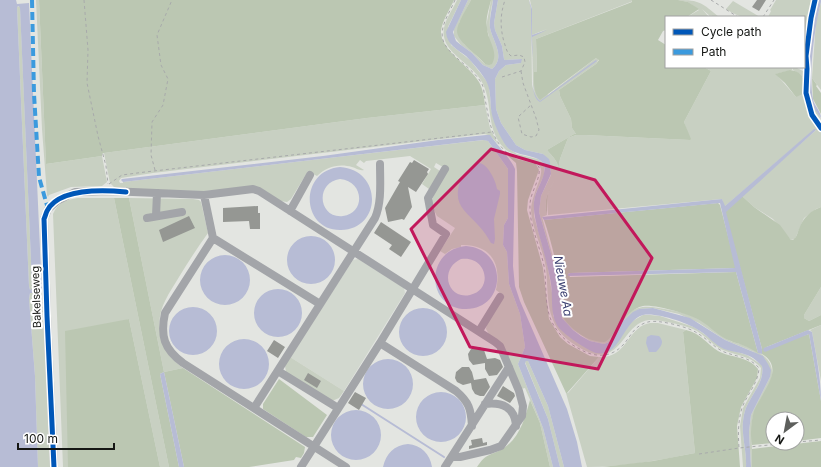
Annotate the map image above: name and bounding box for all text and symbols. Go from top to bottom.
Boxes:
legend [665,16,805,68]
text: Cycle path [701,24,762,39]
text: Path [701,44,726,59]
water label: Nieuwe Aa [551,254,576,317]
street label: Bakelseweg [28,266,44,328]
north arrow [765,411,805,451]
scale bar [18,425,114,451]
text: 100 m [24,431,58,446]
text: N [772,431,787,448]

